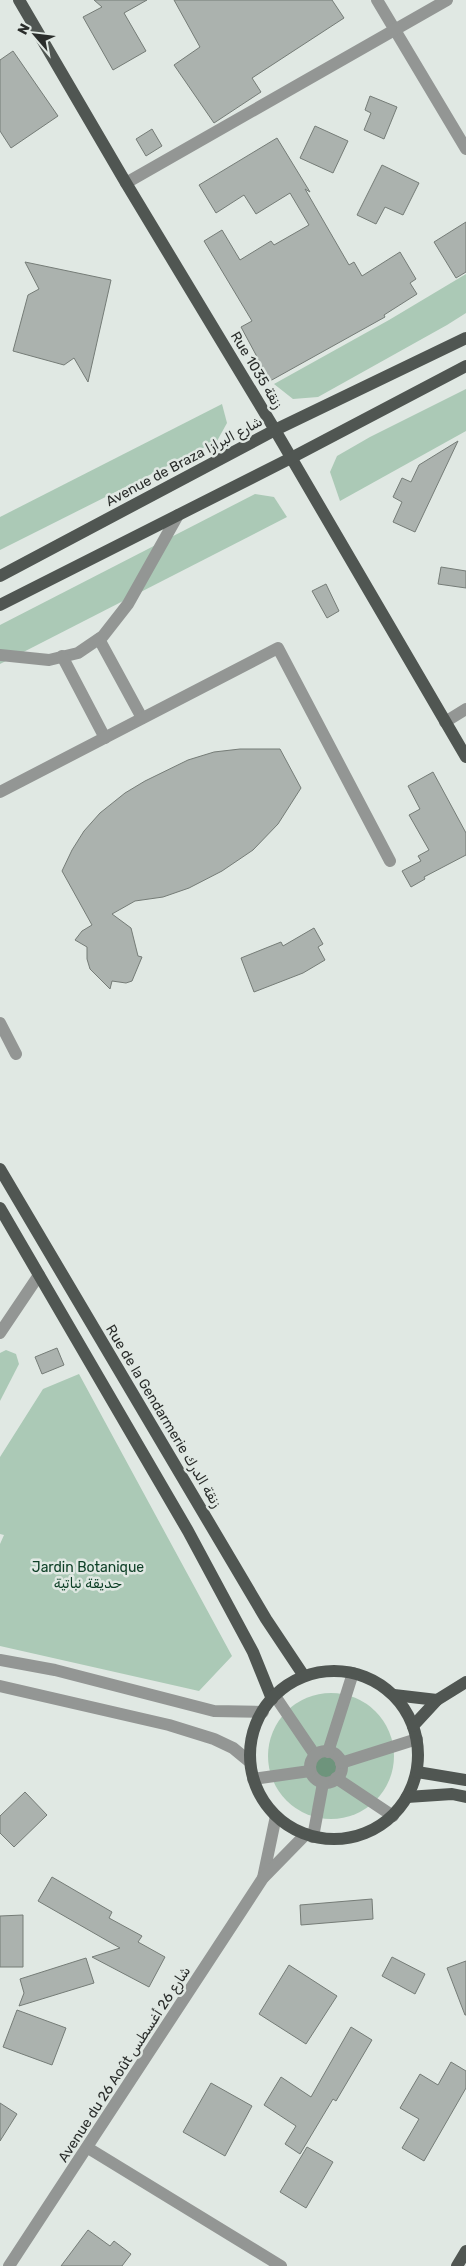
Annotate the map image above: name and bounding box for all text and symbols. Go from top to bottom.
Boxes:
north arrow [10,10,60,60]
text: N [14,21,34,38]
street label: Rue 1035 زنقة [227,329,286,412]
street label: Avenue de Braza شارع البرازا [103,413,266,512]
street label: Rue de la Gendarmerie زنقة الدرك [102,1322,225,1511]
park label: Jardin Botanique حديقة نباتية [32,1559,144,1592]
street label: Avenue du 26 Août شارع 26 أغسطس [55,1963,196,2167]

